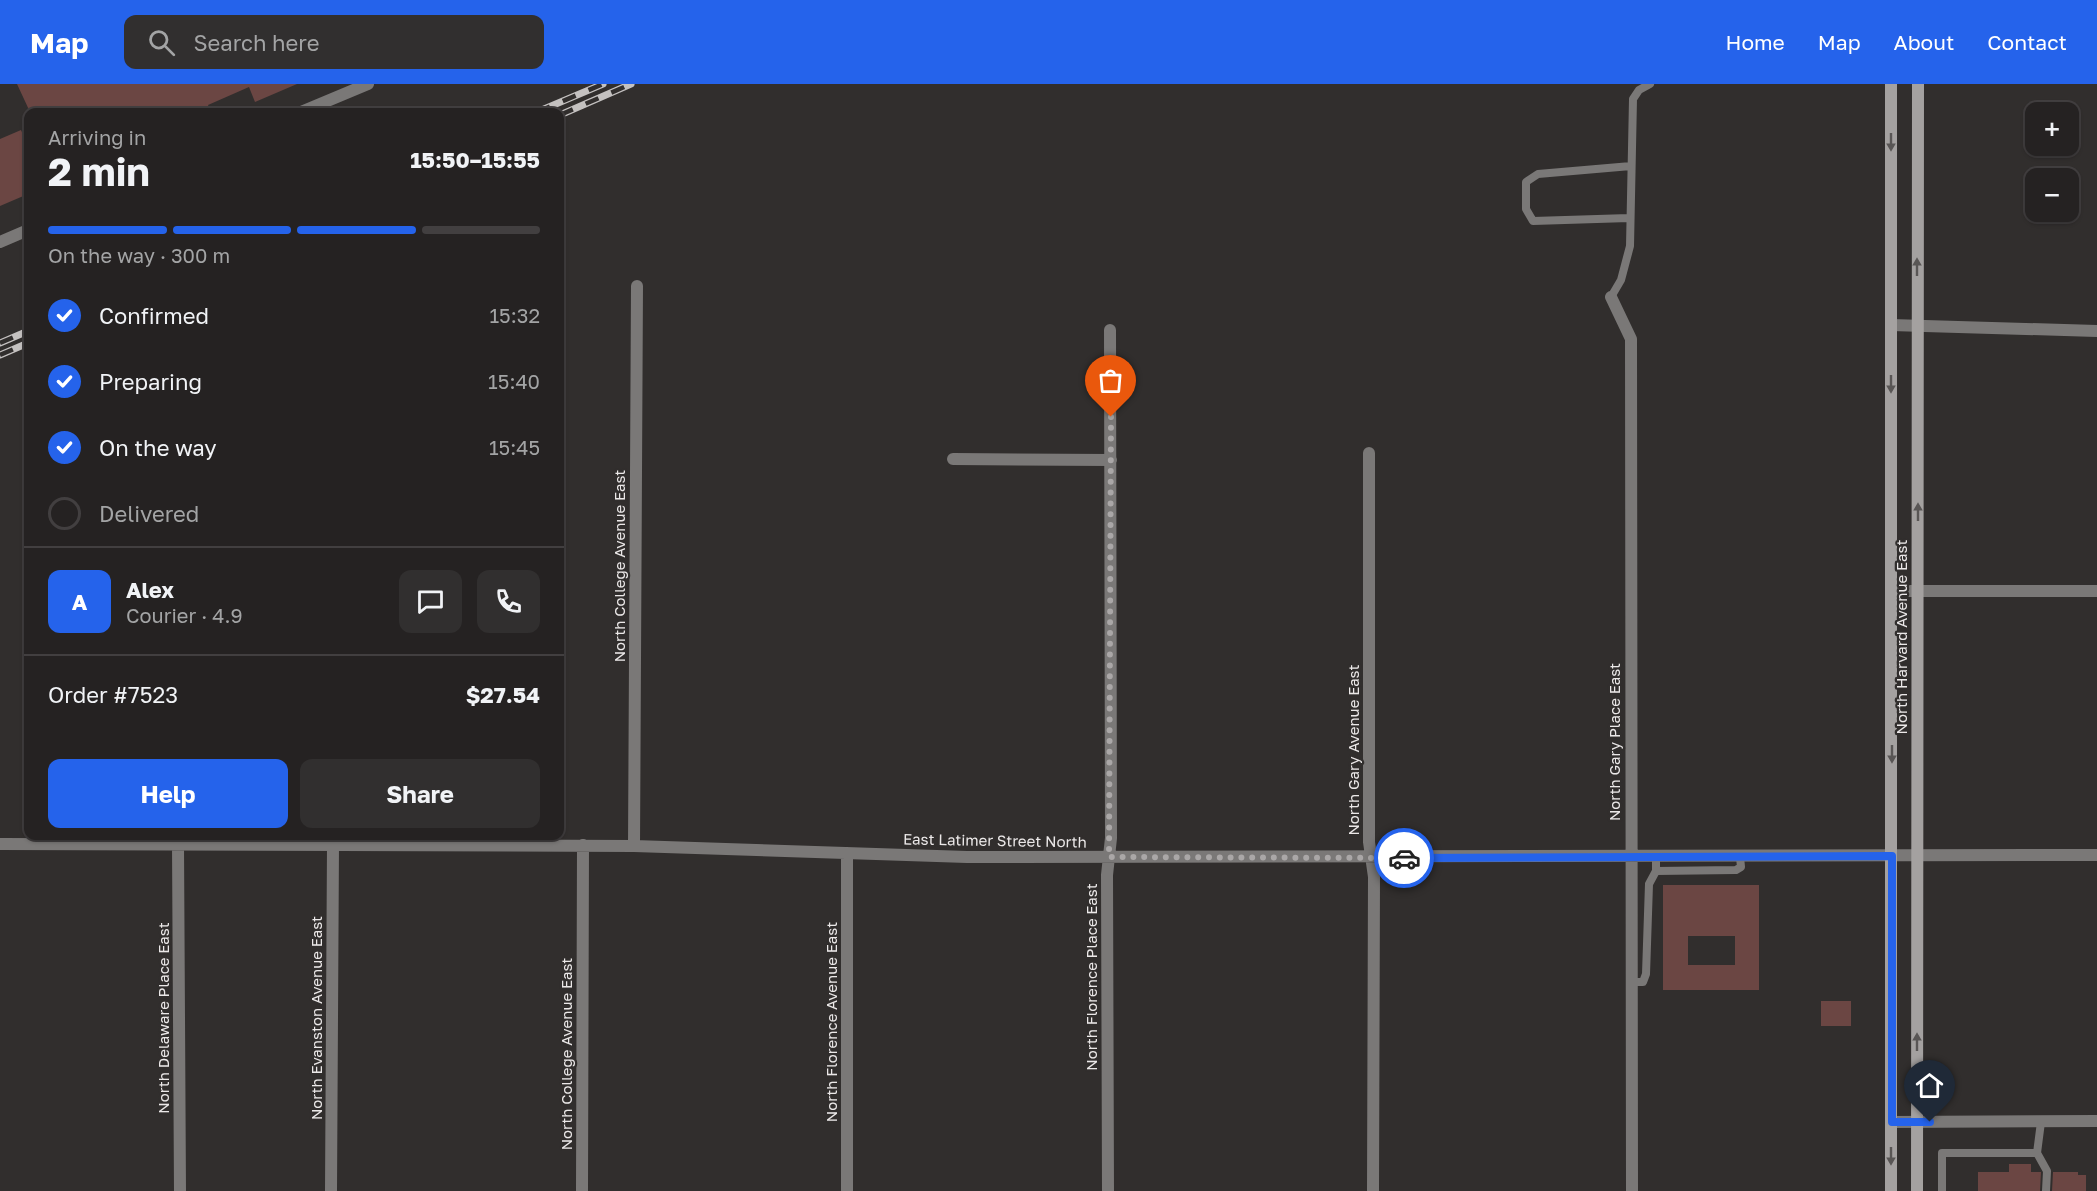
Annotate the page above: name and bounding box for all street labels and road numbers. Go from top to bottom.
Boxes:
street label: North College Avenue East [610,470,628,662]
street label: North Harvard Avenue East [1892,540,1910,734]
street label: North Gary Place East [1605,663,1623,821]
street label: North Gary Avenue East [1344,664,1362,836]
street label: East Latimer Street North [903,829,1087,851]
street label: North Florence Place East [1082,883,1100,1071]
street label: North Evanston Avenue East [307,916,325,1120]
street label: North Delaware Place East [154,922,172,1114]
street label: North Florence Avenue East [822,922,840,1122]
street label: North College Avenue East [557,958,575,1150]

